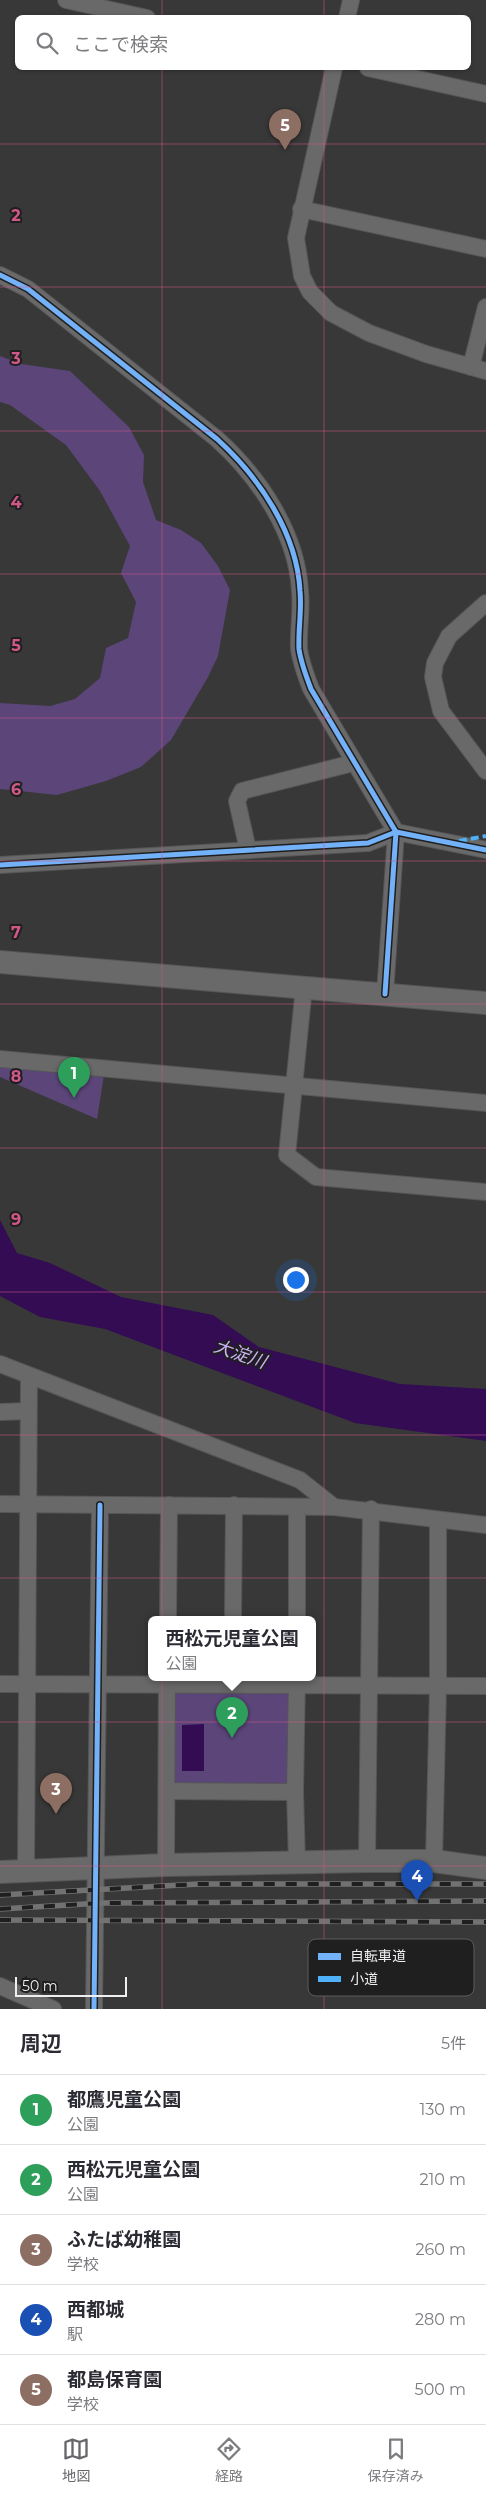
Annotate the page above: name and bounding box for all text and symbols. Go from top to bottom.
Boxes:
search box [15,15,471,70]
icon: search [33,29,61,57]
text: ここで検索 [73,33,168,56]
pin: 5 [269,109,301,150]
text: 2 [11,206,21,225]
text: 3 [10,349,21,368]
text: 4 [10,493,22,512]
text: 5 [11,636,21,655]
text: 6 [11,780,21,799]
text: 7 [11,923,21,942]
pin: 1 [58,1057,90,1098]
text: 8 [11,1067,21,1086]
text: 9 [11,1210,21,1229]
your location [283,1267,309,1293]
water label: 大淀川 [211,1335,271,1374]
popup [148,1616,316,1681]
text: 西松元児童公園 [165,1627,299,1650]
text: 公園 [165,1654,198,1673]
pin: 2 [216,1697,248,1738]
pin: 3 [40,1773,72,1814]
pin: 4 [401,1860,433,1901]
legend [308,1939,474,1996]
text: 自転車道 [350,1947,406,1965]
text: 小道 [350,1970,378,1988]
scale bar [15,1974,128,1997]
text: 50 m [22,1977,58,1995]
text: 周辺 [20,2031,62,2056]
text: 5件 [441,2034,466,2053]
text: 都鷹児童公園 [67,2088,181,2111]
text: 1 [33,2100,39,2119]
text: 130 m [419,2100,466,2119]
text: 公園 [67,2115,99,2134]
text: 西松元児童公園 [67,2158,200,2181]
text: 2 [31,2170,41,2189]
text: 210 m [419,2170,466,2189]
text: 公園 [67,2185,99,2204]
text: ふたば幼稚園 [67,2228,181,2251]
text: 3 [31,2240,41,2259]
text: 260 m [415,2240,466,2259]
text: 学校 [67,2255,99,2274]
text: 西都城 [67,2298,124,2321]
text: 4 [30,2310,42,2329]
text: 280 m [415,2310,466,2329]
text: 駅 [67,2325,83,2344]
text: 都島保育園 [67,2368,162,2391]
text: 5 [31,2380,41,2399]
text: 500 m [415,2380,466,2399]
text: 学校 [67,2395,99,2414]
tab: 地図 [62,2435,90,2485]
tab: 経路 [215,2435,243,2485]
tab: 保存済み [368,2435,424,2485]

